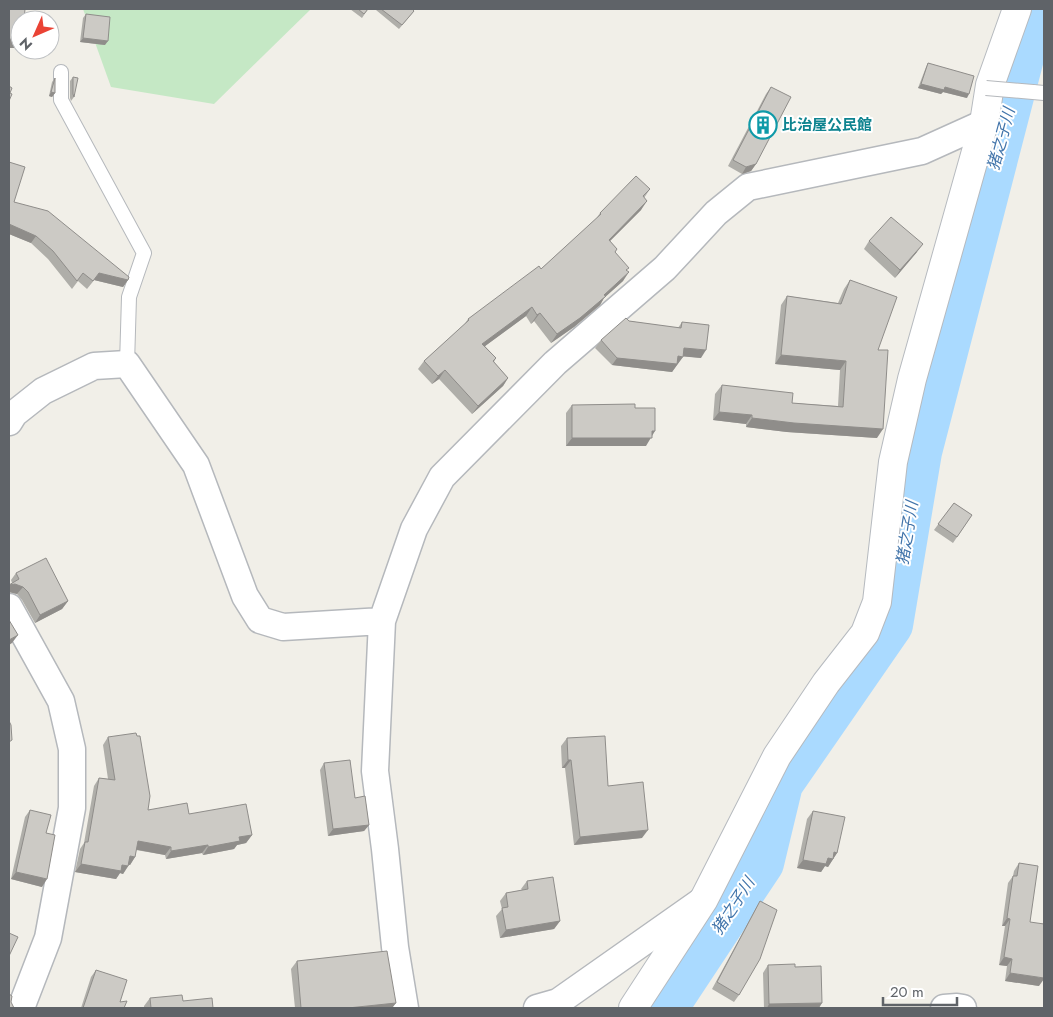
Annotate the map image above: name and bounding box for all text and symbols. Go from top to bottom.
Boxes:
north arrow [10,10,60,60]
text: N [15,33,37,55]
water label: 猪之子川 [982,103,1021,173]
building icon: 比治屋公民館 [748,110,778,140]
place label: 比治屋公民館 [782,114,872,136]
water label: 猪之子川 [891,498,924,566]
water label: 猪之子川 [706,871,761,939]
scale bar [883,974,957,1006]
text: 20 m [890,981,924,1003]

